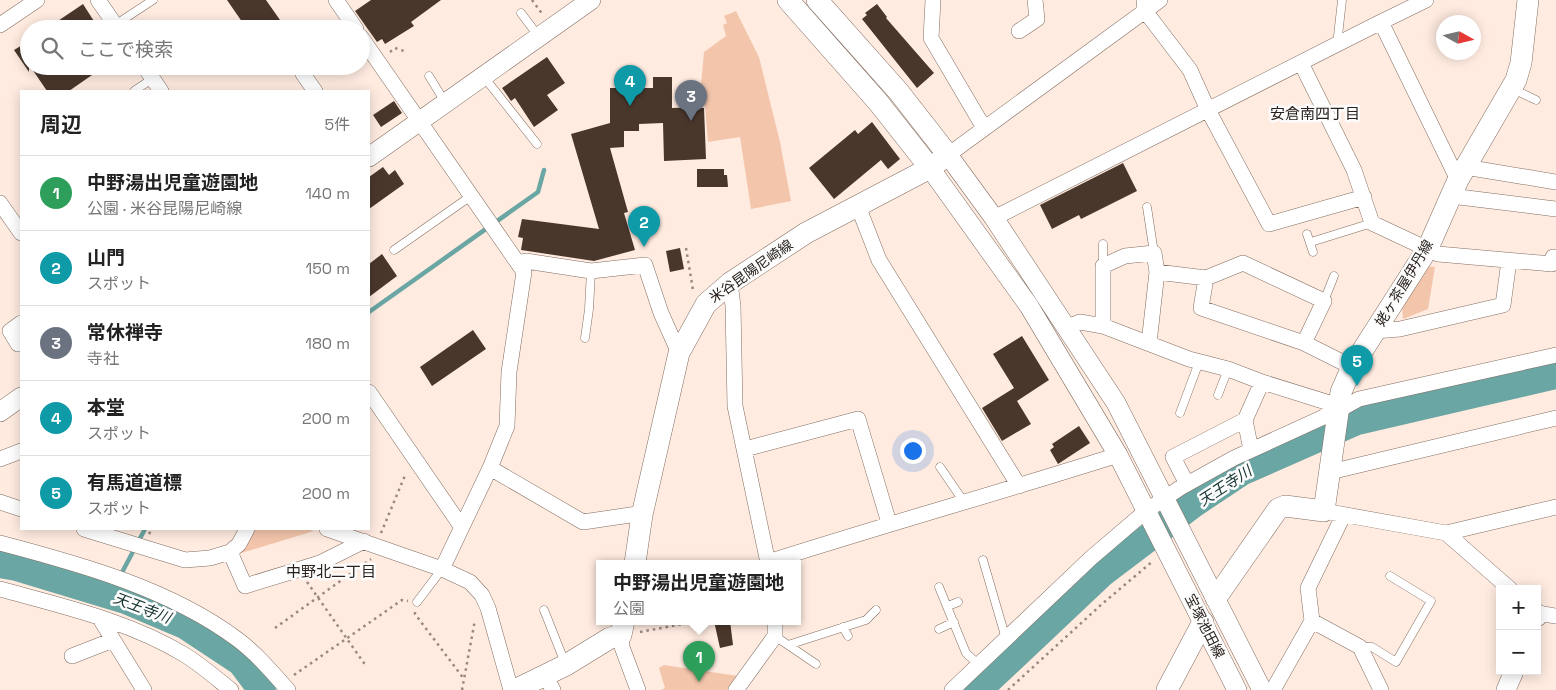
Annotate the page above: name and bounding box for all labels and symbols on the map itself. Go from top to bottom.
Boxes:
north arrow [1436,15,1481,60]
pin: 4 [614,65,646,106]
pin: 3 [675,80,707,121]
district label: 安倉南四丁目 [1270,104,1360,123]
pin: 2 [628,206,660,247]
street label: 米谷昆陽尼崎線 [706,236,796,306]
street label: 姥ヶ茶屋伊丹線 [1371,236,1437,330]
pin: 5 [1341,345,1373,386]
your location [900,438,926,464]
water label: 天王寺川 [1194,460,1257,510]
district label: 中野北二丁目 [286,562,376,581]
water label: 天王寺川 [111,588,175,628]
street label: 宝塚池田線 [1181,591,1229,661]
pin: 1 [683,641,715,682]

